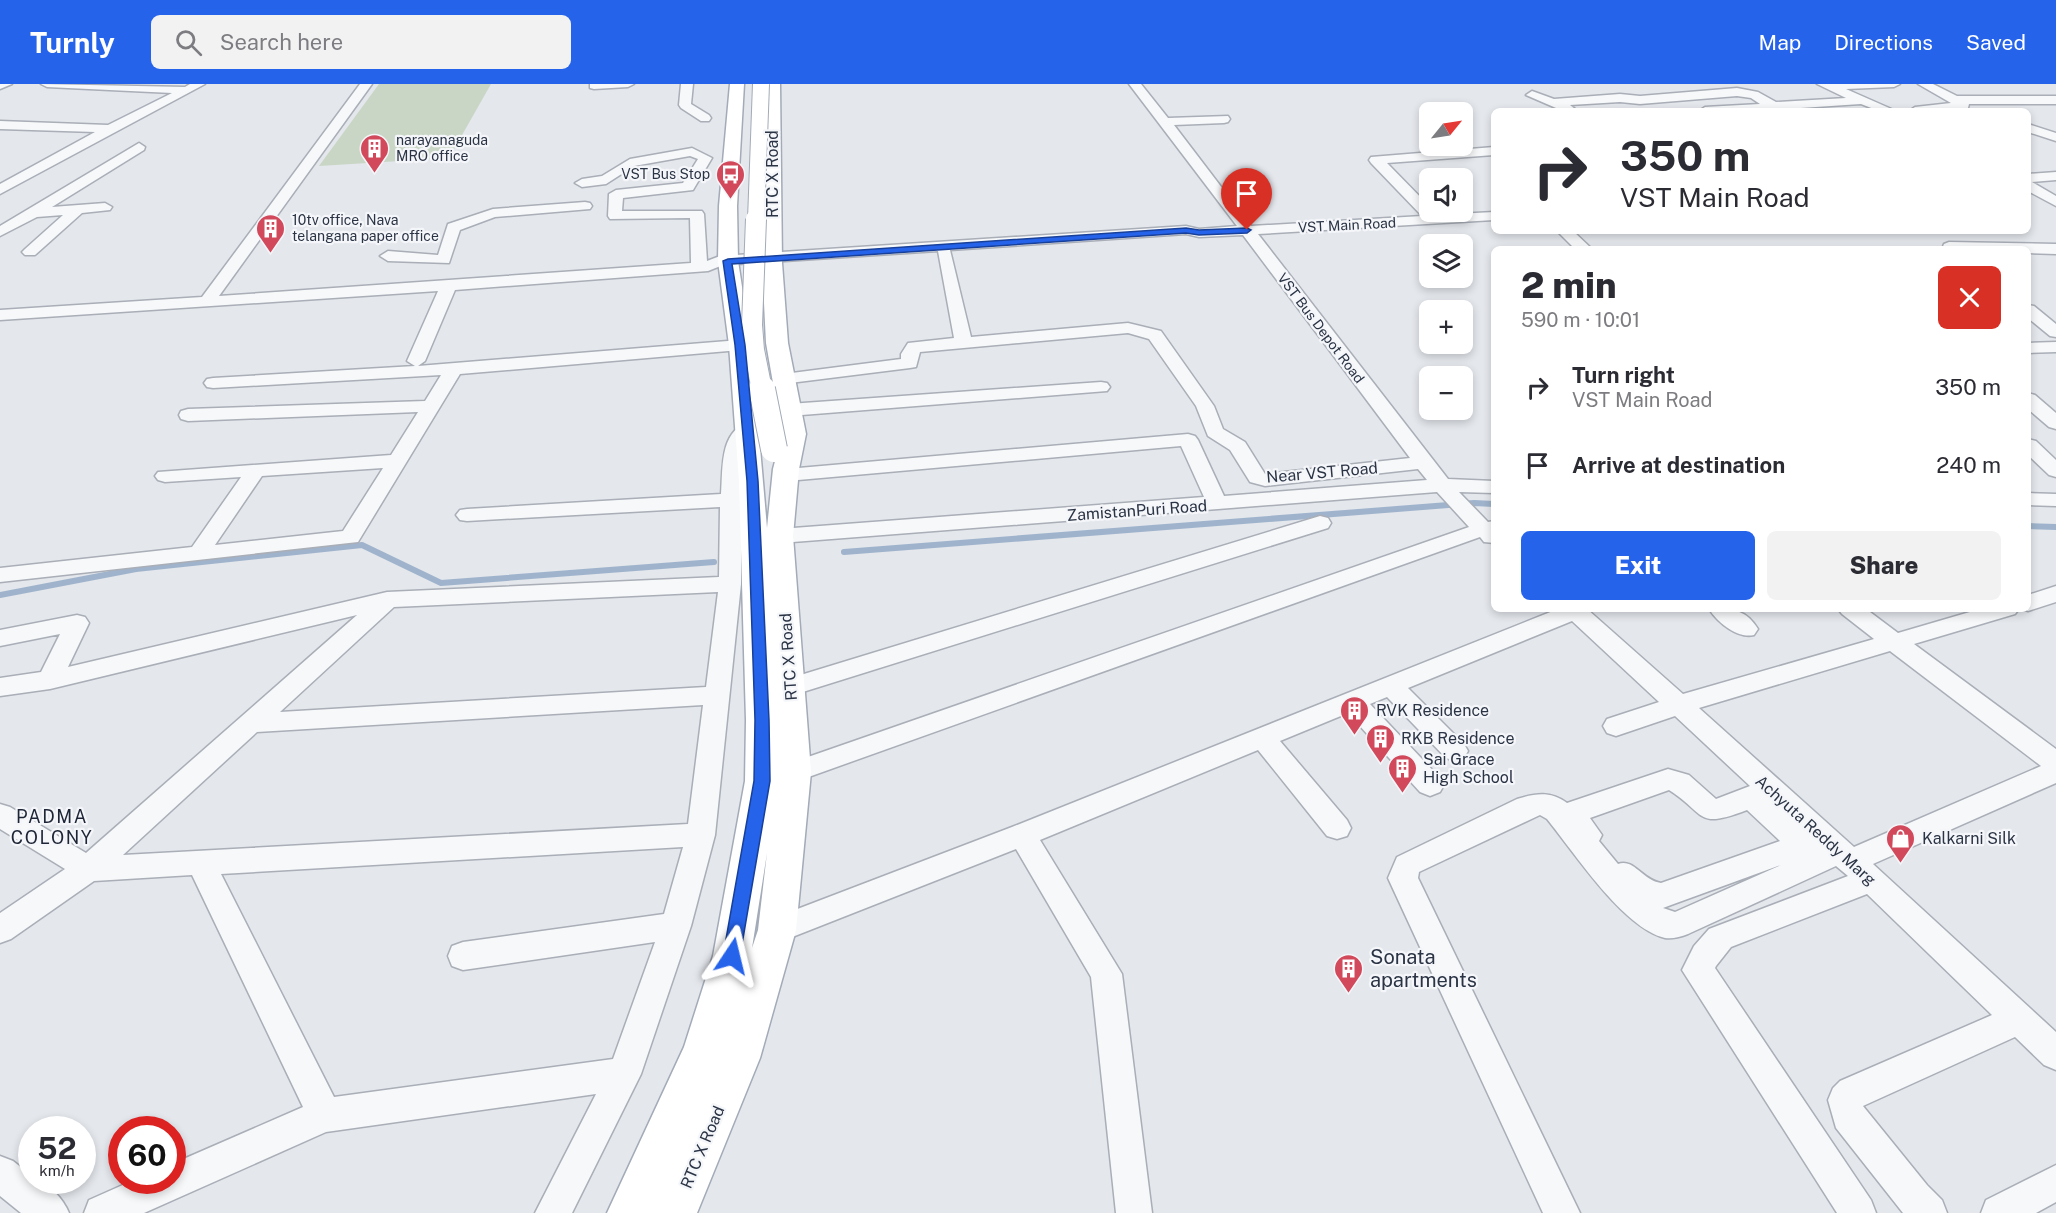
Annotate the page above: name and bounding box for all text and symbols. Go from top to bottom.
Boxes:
search box [151,15,571,69]
text: Turnly [30,26,115,59]
icon: search [172,26,205,59]
text: Search here [220,29,343,55]
text: Map [1759,30,1801,55]
text: Directions [1834,30,1933,55]
text: Saved [1966,30,2026,55]
north arrow [1419,102,1473,156]
map controls [1419,102,1473,420]
street label: RTC X Road [763,130,782,218]
text: 350 m [1620,131,1750,180]
building icon: narayanaguda MRO office [359,132,391,174]
place label: narayanaguda MRO office [396,132,488,164]
icon: right [1521,132,1599,210]
bus stop icon: VST Bus Stop [715,158,747,200]
place label: VST Bus Stop [621,166,710,182]
pin [1221,168,1272,230]
button: sound [1419,168,1473,222]
icon: arrive [1230,177,1263,210]
text: VST Main Road [1620,181,1810,213]
building icon: 10tv office, Nava telangana paper office [255,212,287,254]
place label: 10tv office, Nava telangana paper office [292,212,439,244]
street label: VST Main Road [1297,214,1397,236]
button: layers [1419,234,1473,288]
text: 2 min [1521,264,1617,306]
button: close [1938,266,2001,329]
street label: VST Bus Depot Road [1274,270,1368,386]
button: + [1419,300,1473,354]
text: 590 m · 10:01 [1521,308,1640,332]
text: Turn right [1572,362,1675,388]
button: − [1419,366,1473,420]
icon: right [1521,371,1554,404]
text: 350 m [1935,374,2001,400]
text: VST Main Road [1572,388,1713,412]
icon: arrive [1521,449,1554,482]
text: Arrive at destination [1572,452,1785,478]
text: 240 m [1936,452,2001,478]
street label: Near VST Road [1266,458,1379,487]
street label: ZamistanPuri Road [1066,496,1208,525]
button: Exit [1521,531,1755,600]
button: Share [1767,531,2001,600]
street label: RTC X Road [776,613,801,701]
building icon: RVK Residence [1339,694,1371,736]
place label: RVK Residence [1376,701,1489,720]
building icon: RKB Residence [1364,722,1396,764]
place label: RKB Residence [1401,729,1515,748]
place label: Sai Grace High School [1423,750,1514,787]
building icon: Sai Grace High School [1386,752,1418,794]
street label: Achyuta Reddy Marg [1752,771,1880,889]
district label: PADMA COLONY [11,806,93,848]
shop icon: Kalkarni Silk [1885,822,1917,864]
place label: Kalkarni Silk [1922,829,2016,848]
position arrow [700,924,764,988]
place label: Sonata apartments [1370,945,1477,992]
building icon: Sonata apartments [1333,952,1365,994]
street label: RTC X Road [677,1103,728,1191]
speed limit sign: 60 [108,1116,186,1194]
text: 52 [37,1130,77,1166]
text: km/h [39,1162,75,1179]

